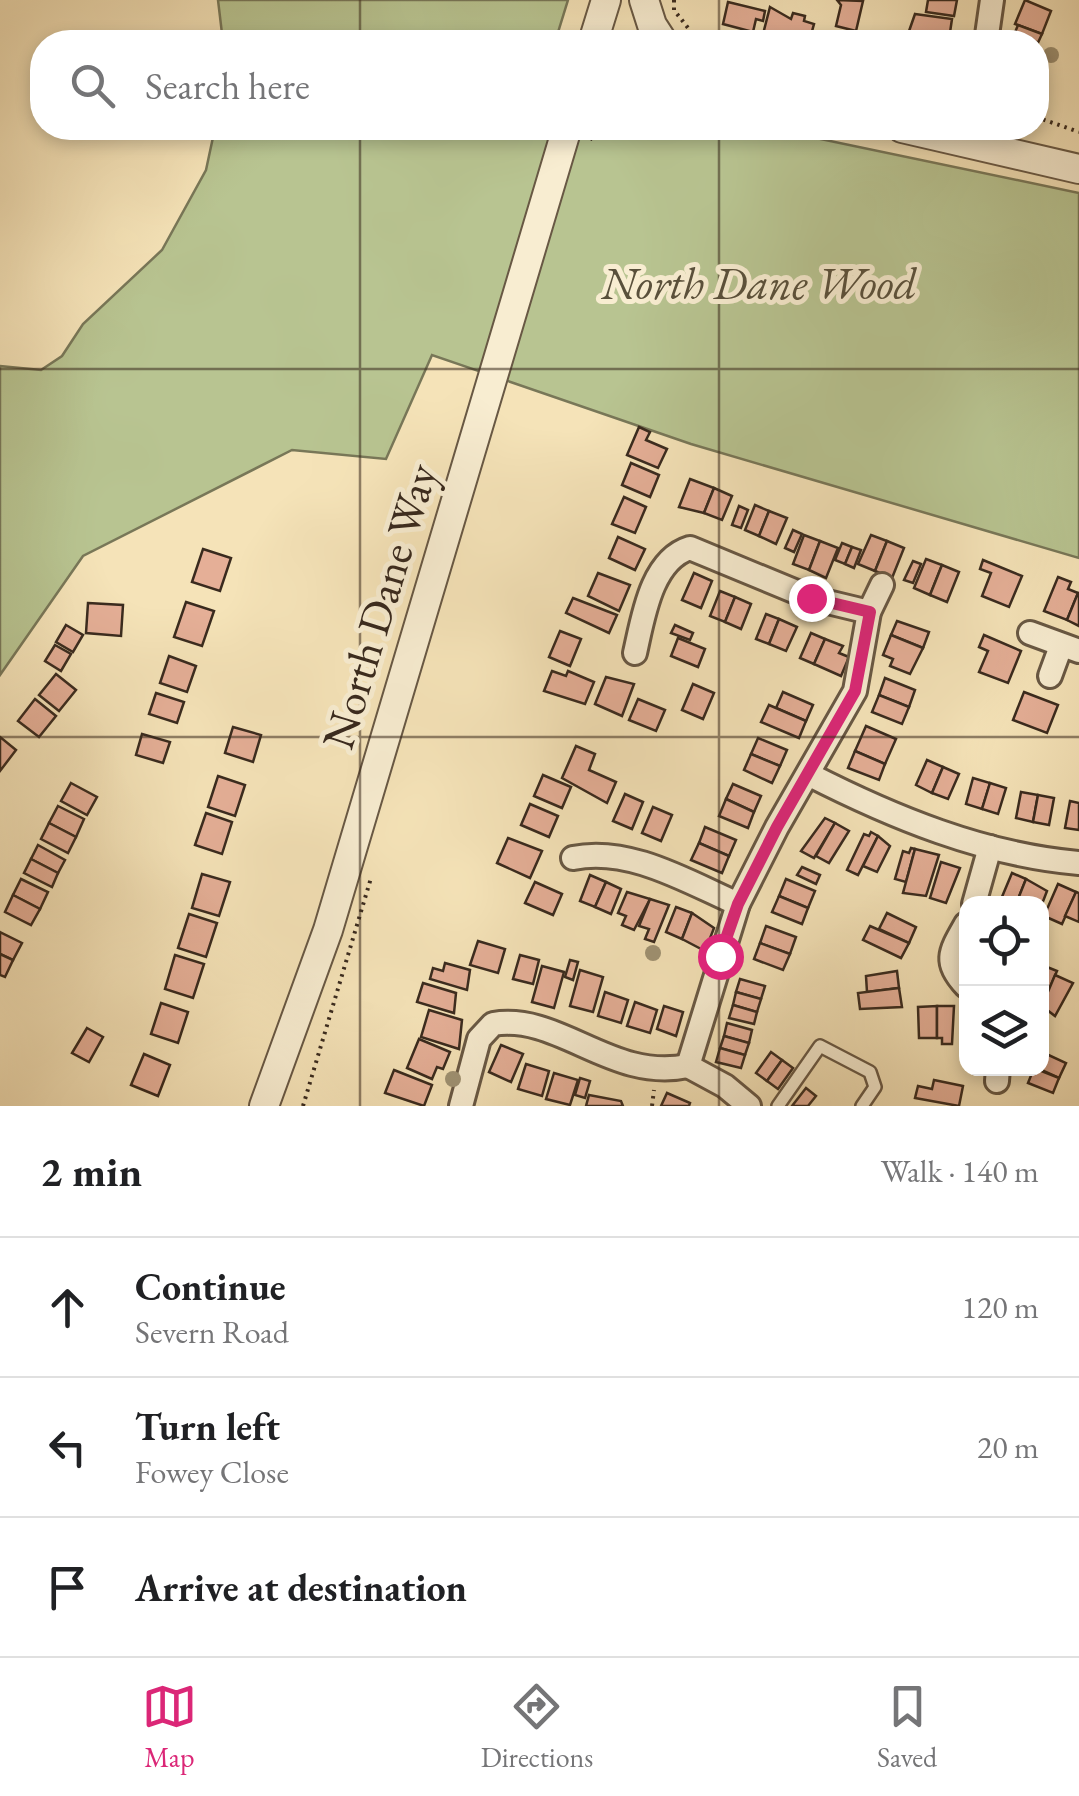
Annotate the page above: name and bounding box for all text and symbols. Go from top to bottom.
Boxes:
search box [30,30,1049,140]
icon: search [65,58,120,113]
text: Search here [145,61,310,110]
park label: North Dane Wood [600,254,918,312]
street label: North Dane Way [308,456,450,756]
route end [789,576,835,622]
map controls [959,896,1049,1076]
button: locate [959,896,1049,986]
route start [698,934,744,980]
button: layers [959,986,1049,1076]
text: 2 min [40,1144,142,1199]
text: Walk · 140 m [881,1150,1039,1192]
text: Continue [135,1262,286,1311]
icon: ahead [40,1280,95,1335]
text: 120 m [962,1286,1039,1328]
text: Severn Road [135,1311,289,1353]
text: Turn left [135,1402,280,1451]
icon: left [40,1420,95,1475]
text: 20 m [977,1426,1039,1468]
text: Fowey Close [135,1451,289,1493]
icon: arrive [40,1560,95,1615]
text: Arrive at destination [135,1563,467,1612]
tab: Map [142,1679,197,1775]
tab: Directions [481,1679,593,1775]
tab: Saved [877,1679,937,1775]

